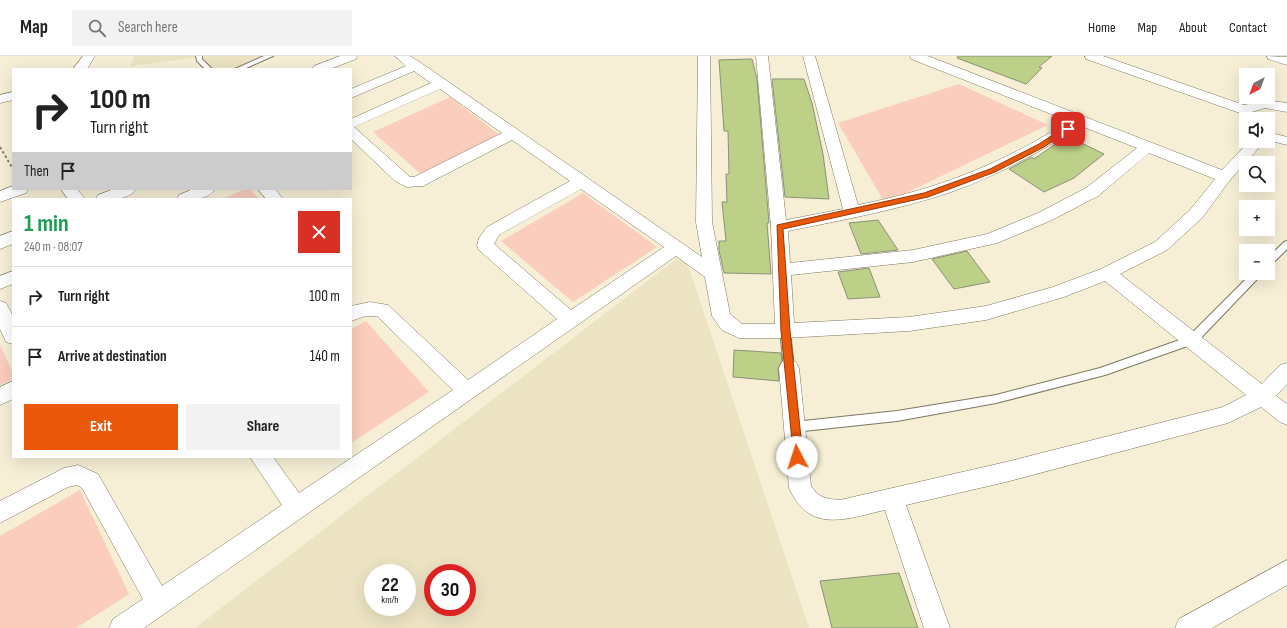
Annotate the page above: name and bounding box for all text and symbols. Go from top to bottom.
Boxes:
search box [72,10,352,46]
text: Map [20,16,48,39]
icon: search [86,17,108,39]
text: Search here [118,18,178,37]
text: Home [1088,19,1116,36]
text: Map [1138,19,1157,36]
text: About [1179,19,1207,36]
text: Contact [1229,19,1267,36]
north arrow [1239,68,1275,104]
map controls [1239,68,1275,280]
text: 100 m [90,83,151,116]
icon: right [24,84,76,136]
pin [1051,112,1085,146]
button: sound [1239,112,1275,148]
text: Turn right [90,117,148,138]
icon: arrive [1057,118,1079,140]
button: search [1239,156,1275,192]
icon: arrive [57,160,79,182]
text: Then [24,162,49,181]
button: + [1239,200,1275,236]
text: 1 min [24,209,69,238]
button: close [298,211,340,253]
text: 240 m · 08:07 [24,239,83,255]
button: − [1239,244,1275,280]
icon: right [24,286,46,308]
text: Turn right [58,287,110,306]
text: 100 m [309,287,340,306]
icon: arrive [24,346,46,368]
text: Arrive at destination [58,347,167,366]
text: 140 m [310,347,340,366]
button: Exit [24,404,178,450]
button: Share [186,404,340,450]
position arrow [776,436,818,478]
speed limit sign: 30 [424,564,476,616]
text: 22 [381,573,399,597]
text: km/h [381,594,399,606]

